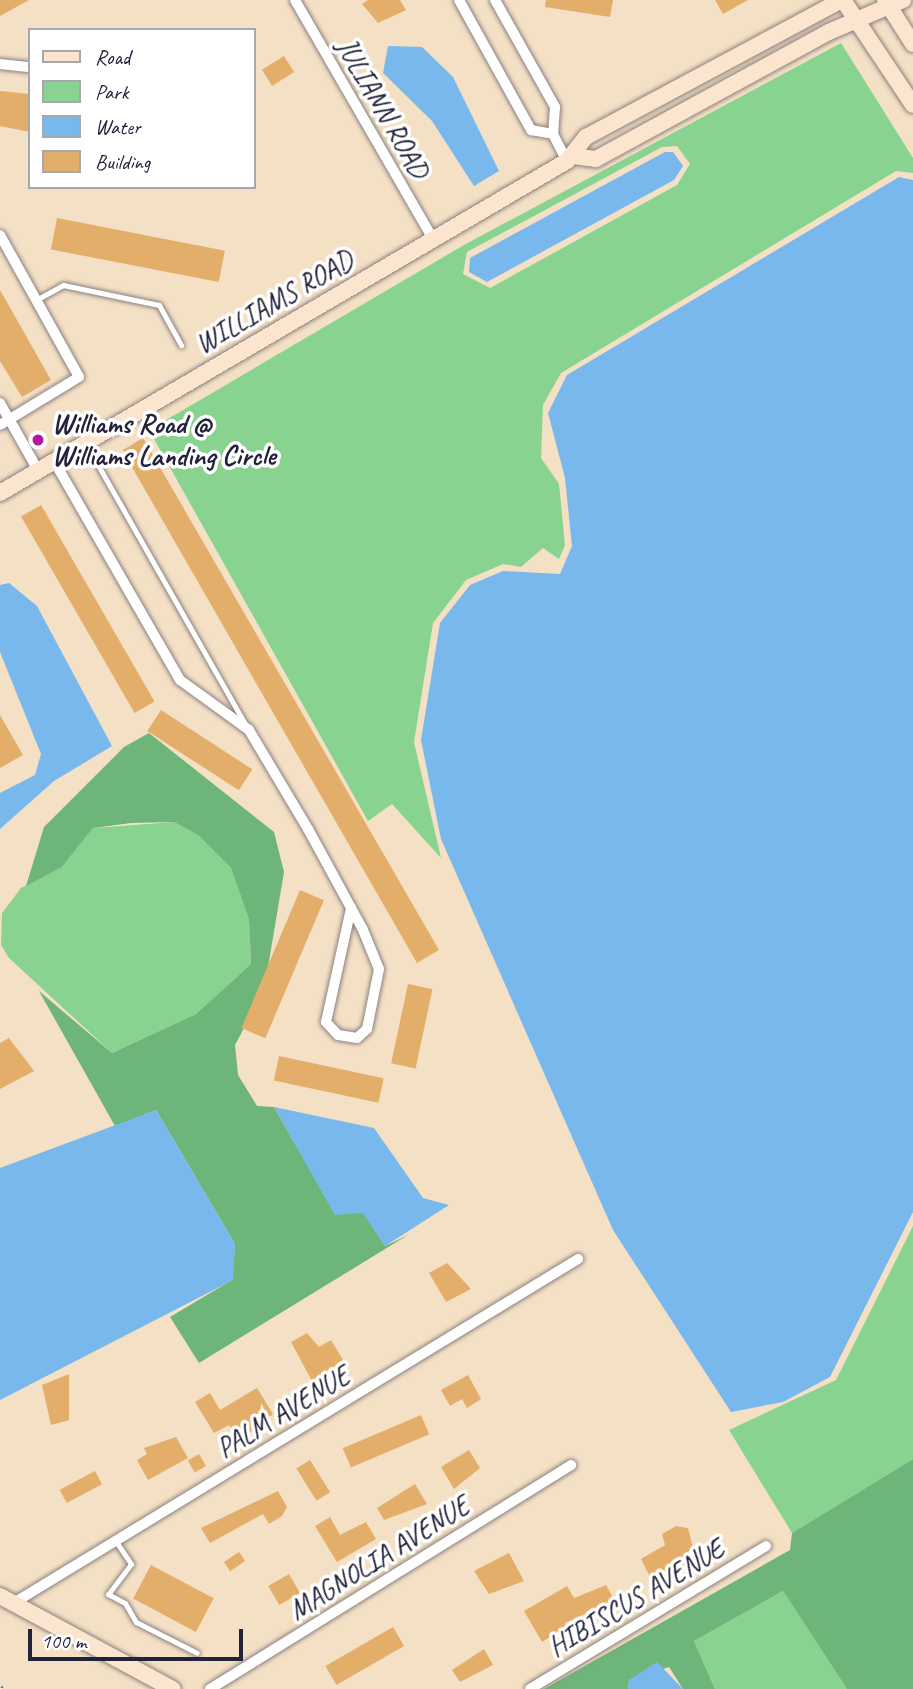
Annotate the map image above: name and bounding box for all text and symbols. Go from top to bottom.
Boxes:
legend [28,28,256,189]
street label: JULIANN ROAD [329,32,437,184]
text: Road [95,44,130,70]
text: Park [95,79,128,105]
text: Water [95,114,141,140]
text: Building [95,149,150,175]
street label: WILLIAMS ROAD [189,243,359,361]
place label: Williams Road @ Williams Landing Circle [52,407,275,473]
marker: Williams Road @ Williams Landing Circle [30,432,46,448]
street label: PALM AVENUE [210,1359,356,1465]
street label: MAGNOLIA AVENUE [282,1489,476,1627]
street label: HIBISCUS AVENUE [542,1533,730,1663]
scale bar [32,1616,247,1660]
text: 100 m [41,1628,86,1654]

